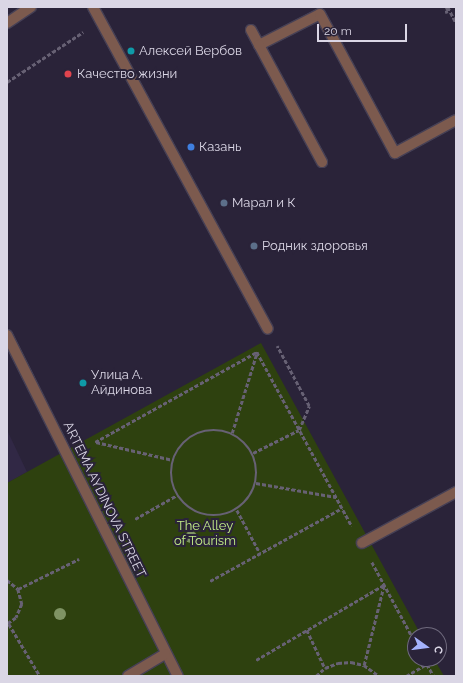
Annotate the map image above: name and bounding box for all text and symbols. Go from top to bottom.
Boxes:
scale bar [319,16,409,42]
text: 20 m [324,24,352,38]
place label: Алексей Вербов [139,43,242,59]
marker: Алексей Вербов [126,46,136,56]
place label: Качество жизни [77,66,177,82]
marker: Качество жизни [62,68,74,80]
place label: Казань [199,139,241,155]
marker: Казань [186,142,196,152]
place label: Марал и К [232,195,296,211]
marker: Марал и К [219,198,229,208]
place label: Родник здоровья [262,238,368,254]
marker: Родник здоровья [249,241,259,251]
place label: Улица А. Айдинова [91,368,152,399]
marker: Улица А. Айдинова [78,378,88,388]
street label: ARTEMA AYDINOVA STREET [59,419,149,581]
park label: The Alley of Tourism [174,519,236,550]
north arrow [407,627,447,667]
text: С [431,645,445,655]

